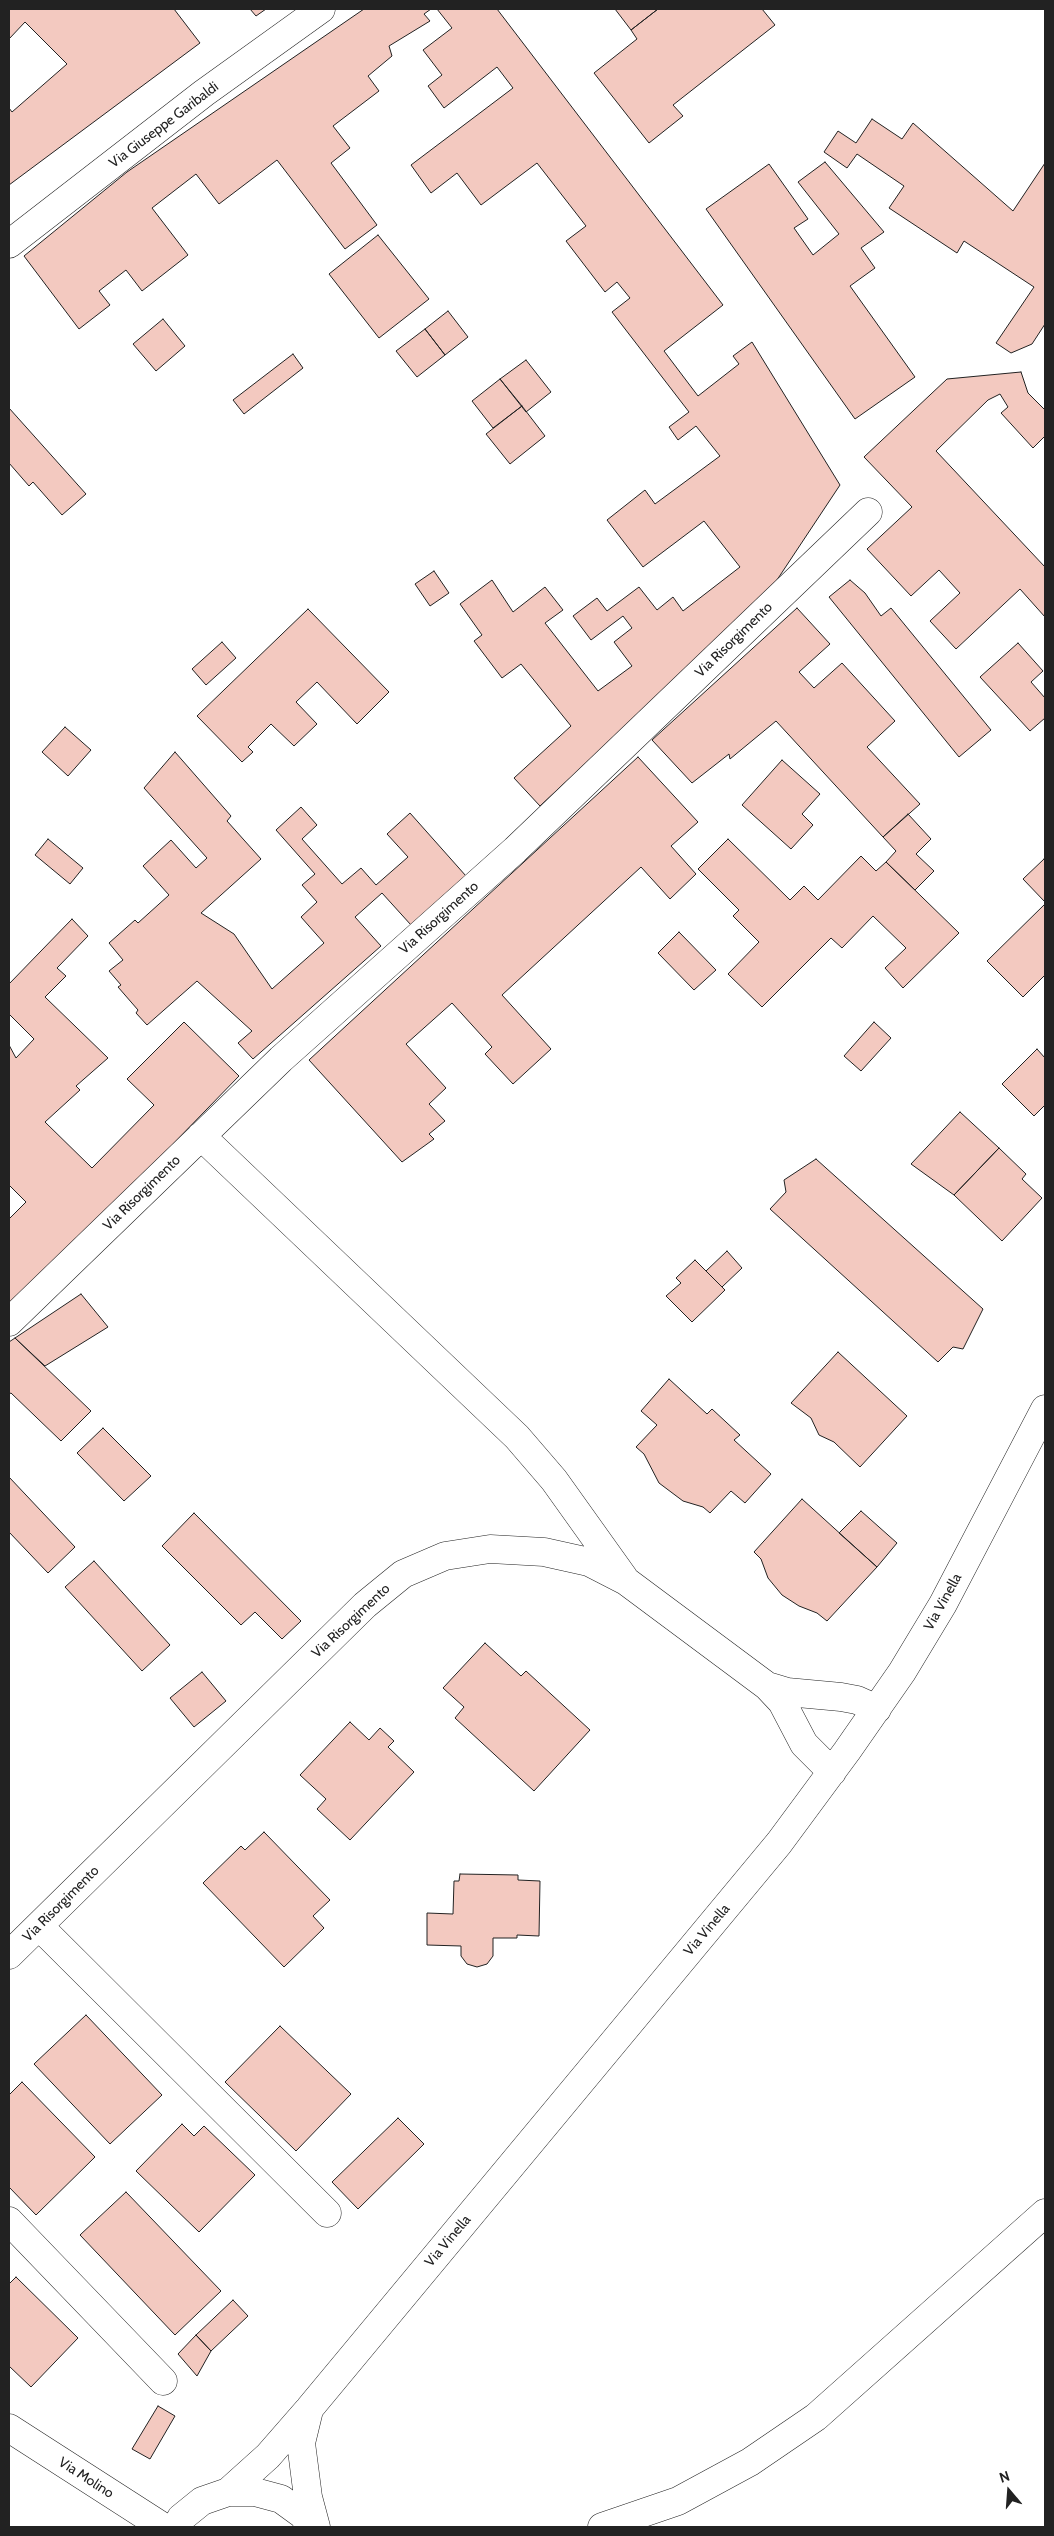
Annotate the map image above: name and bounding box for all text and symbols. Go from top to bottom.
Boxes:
street label: Via Giuseppe Garibaldi [106,78,222,172]
street label: Via Risorgimento [692,599,776,681]
street label: Via Risorgimento [396,878,482,958]
street label: Via Risorgimento [100,1152,184,1234]
street label: Via Vinella [921,1571,965,1633]
street label: Via Risorgimento [308,1580,394,1662]
street label: Via Risorgimento [19,1862,103,1946]
street label: Via Vinella [680,1901,734,1959]
street label: Via Vinella [421,2212,475,2270]
street label: Via Molino [55,2454,117,2502]
north arrow [984,2466,1034,2516]
text: N [997,2467,1012,2487]

